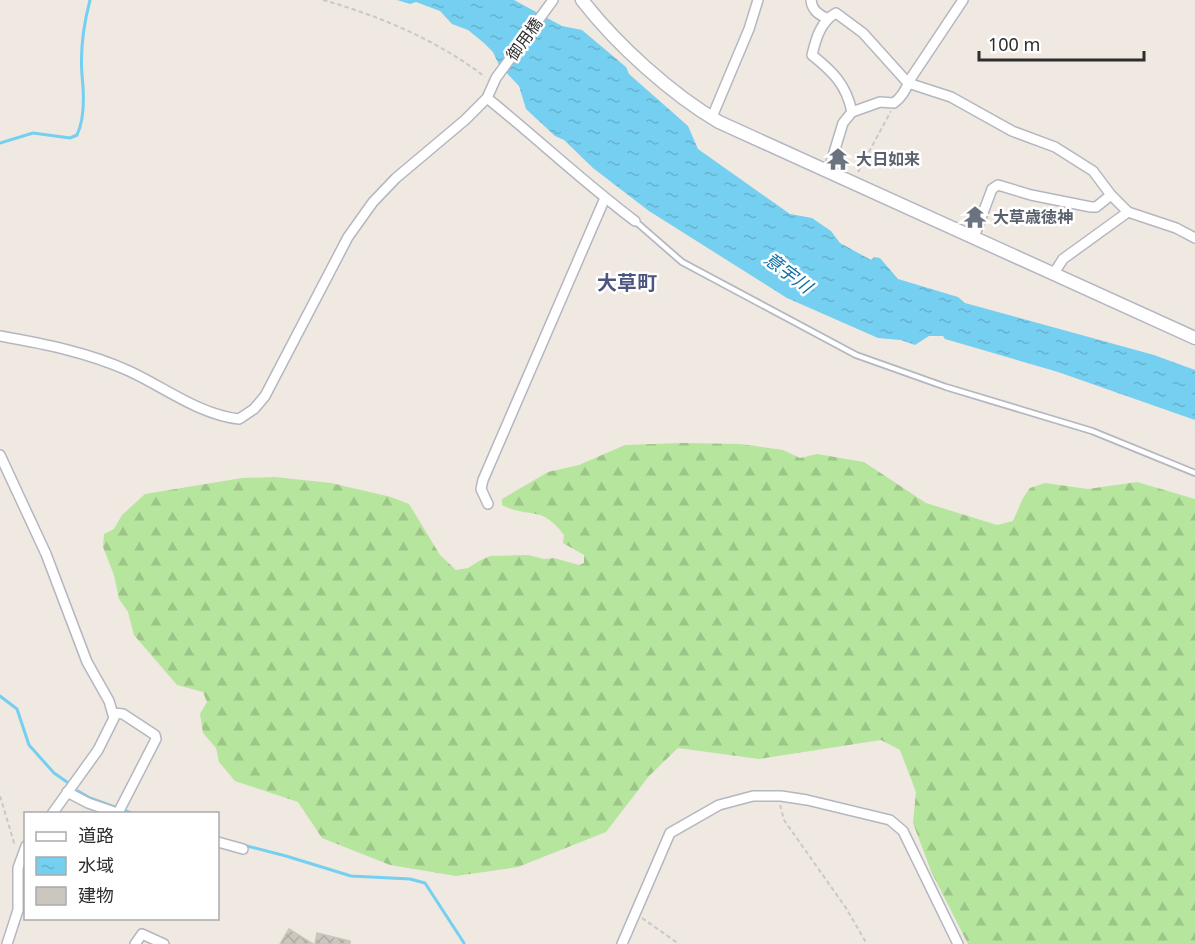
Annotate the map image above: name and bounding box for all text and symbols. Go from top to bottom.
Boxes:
street label: 御用橋 [501,13,547,65]
scale bar [979,24,1144,62]
text: 100 m [988,32,1040,56]
temple icon: 大日如来 [825,146,851,172]
place label: 大日如来 [856,148,920,170]
temple icon: 大草歳徳神 [962,204,988,230]
place label: 大草歳徳神 [993,206,1073,228]
water label: 意宇川 [760,246,819,299]
district label: 大草町 [597,269,657,296]
legend [24,812,219,920]
text: 道路 [78,823,114,847]
text: 水域 [78,853,114,877]
text: 建物 [78,883,114,907]

